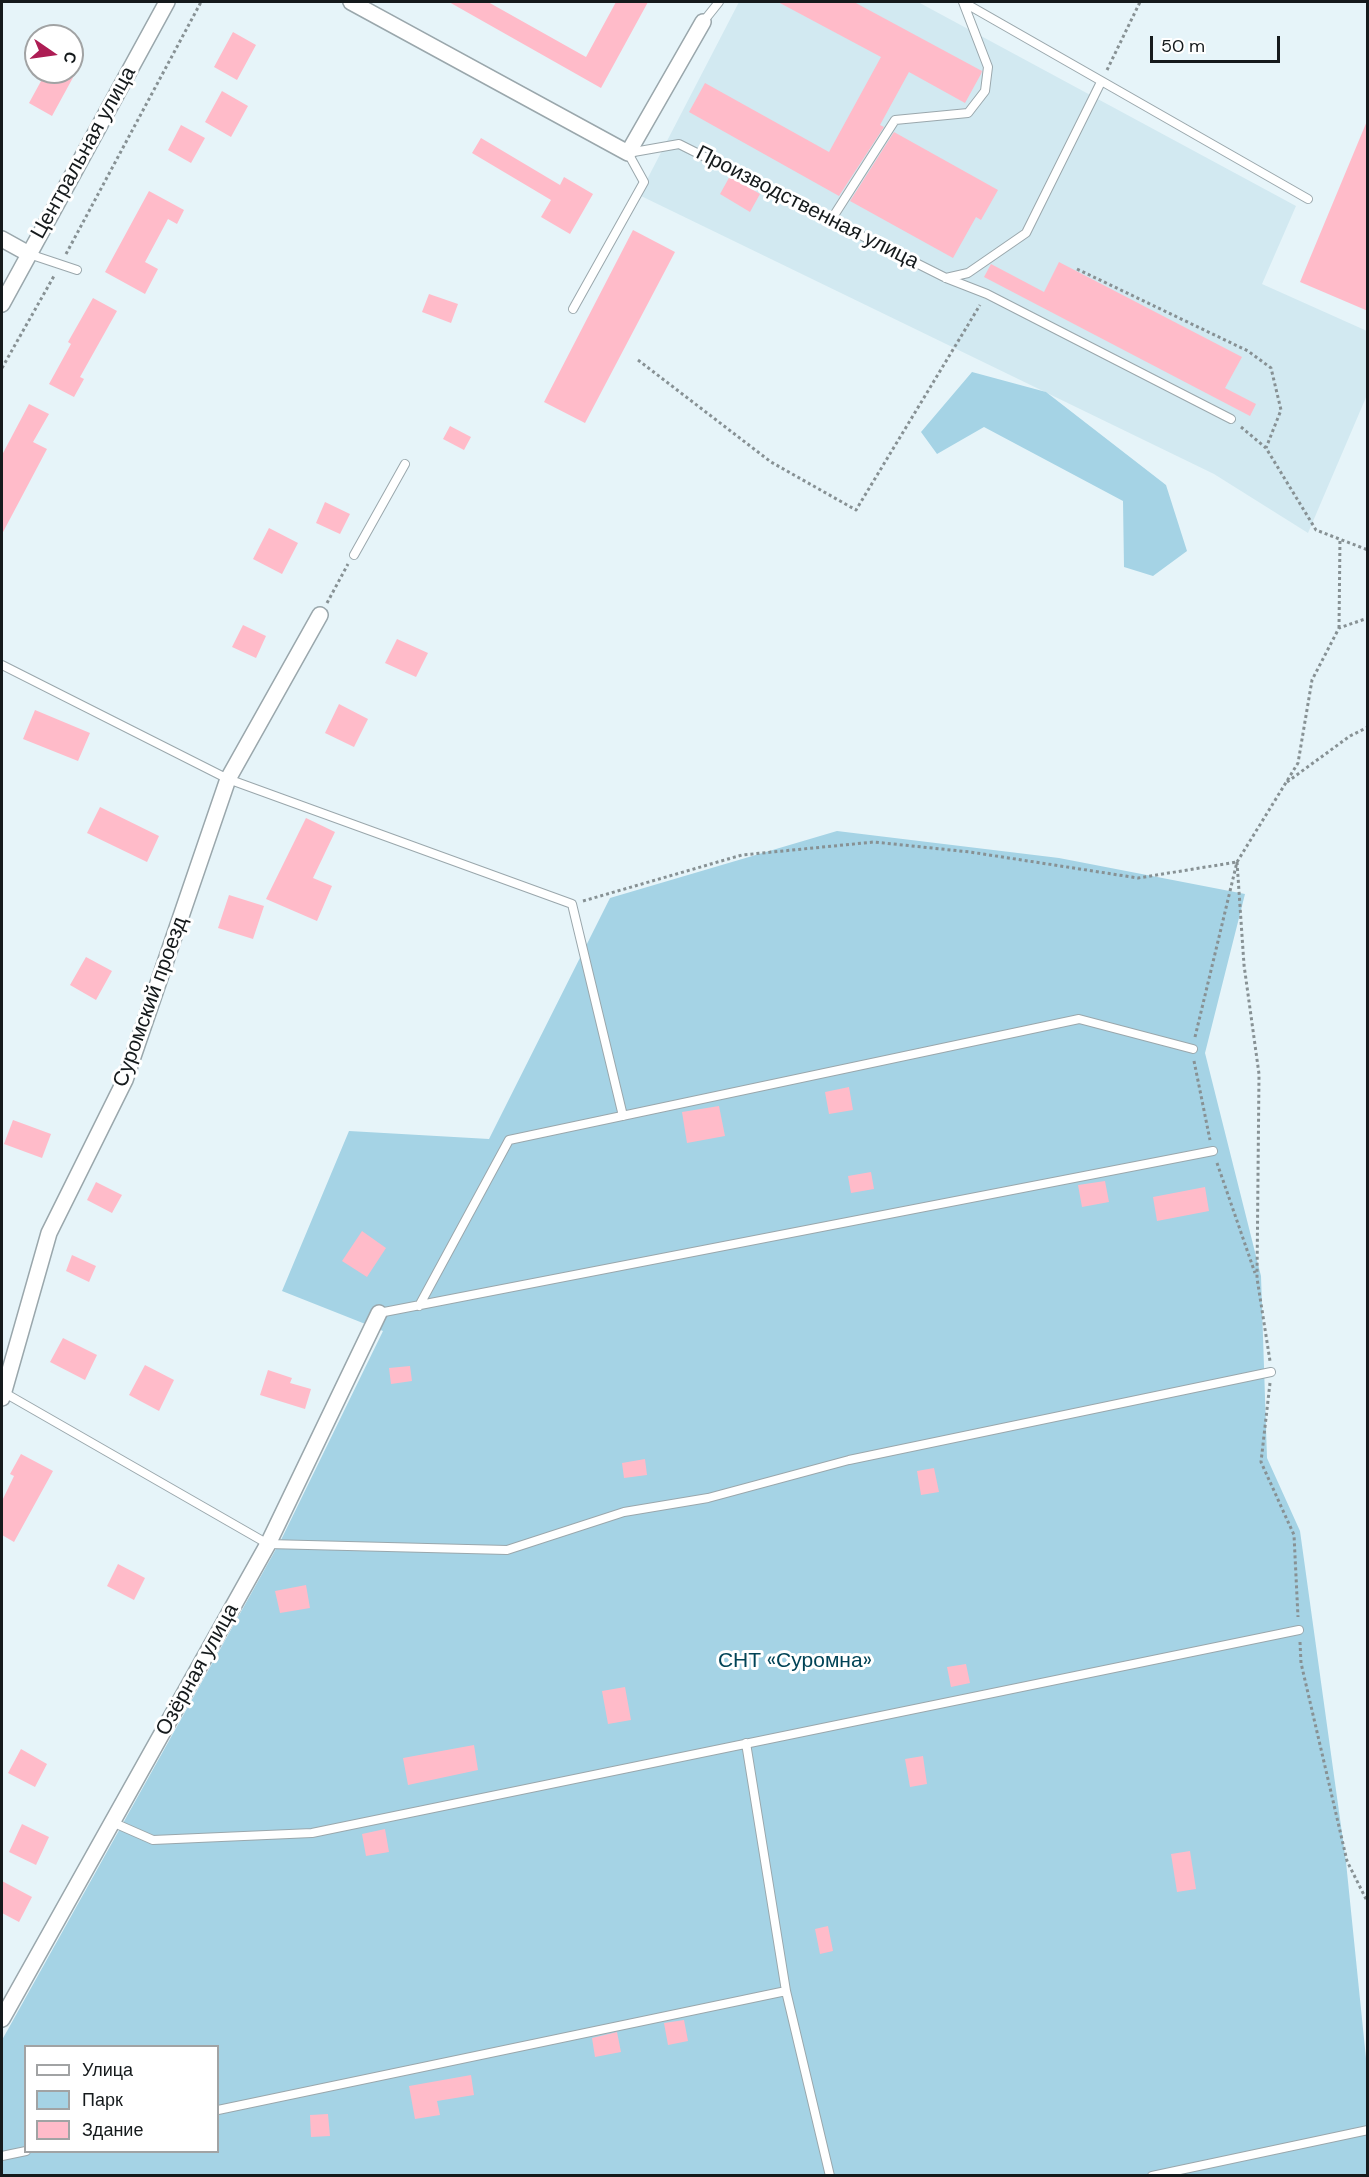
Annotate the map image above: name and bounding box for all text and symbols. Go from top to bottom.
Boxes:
north arrow [24,24,84,84]
scale bar [1153,24,1284,62]
text: 50 m [1161,34,1205,58]
text: С [59,50,82,66]
street label: Центральная улица [26,63,142,243]
street label: Производственная улица [691,141,923,275]
street label: Суромский проезд [108,913,194,1091]
street label: Озёрная улица [151,1599,245,1741]
park label: СНТ «Суромна» [718,1648,872,1674]
legend [24,2045,219,2153]
text: Улица [82,2058,133,2082]
text: Парк [82,2088,123,2112]
text: Здание [82,2118,143,2142]

